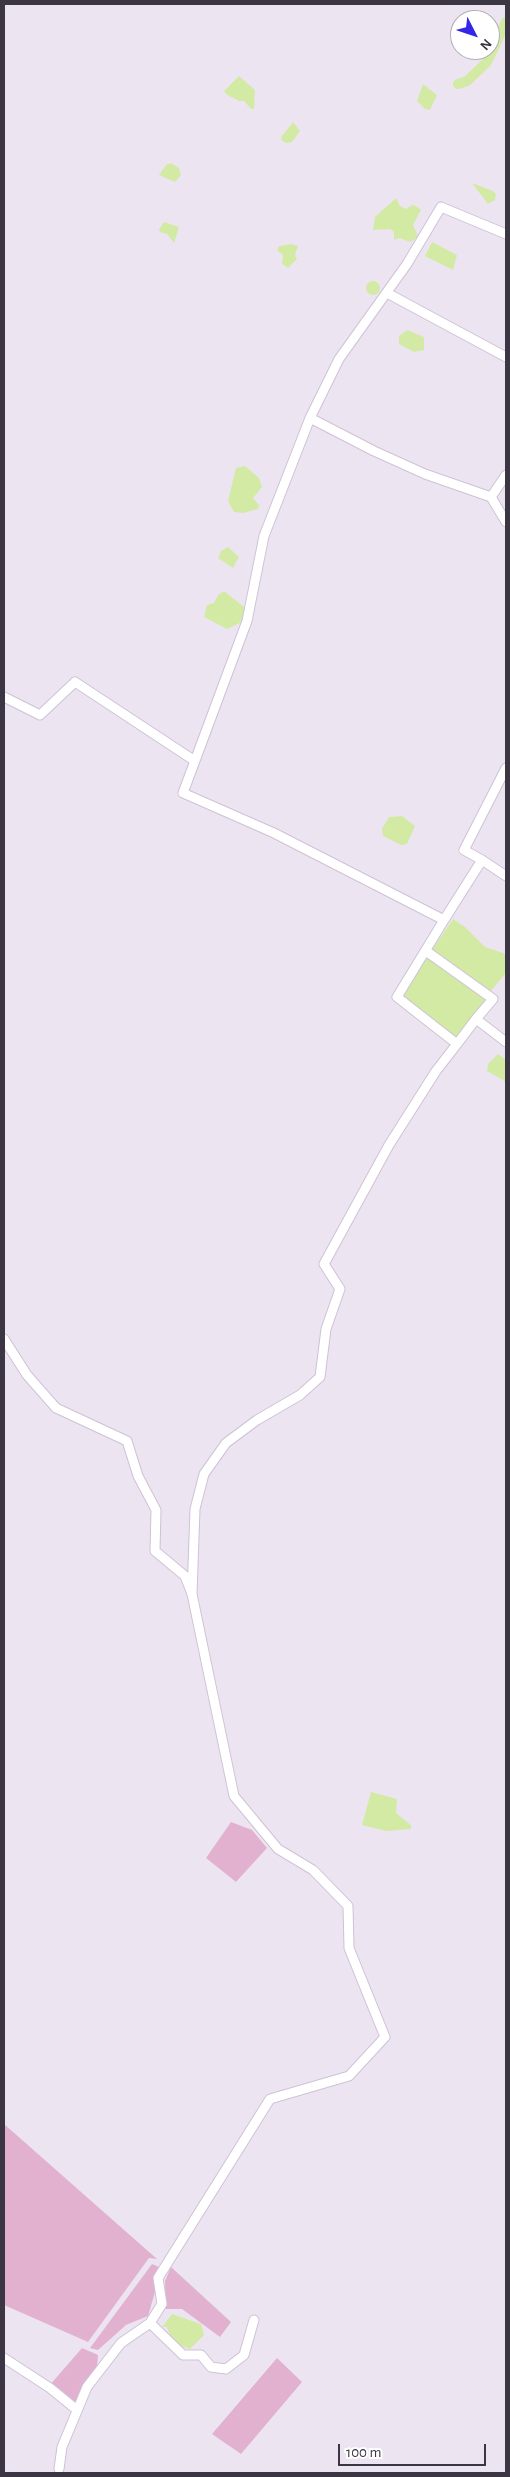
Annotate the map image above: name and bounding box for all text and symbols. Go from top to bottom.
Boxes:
north arrow [450,10,500,60]
text: N [477,36,494,52]
scale bar [340,2434,488,2466]
text: 100 m [346,2445,381,2460]

